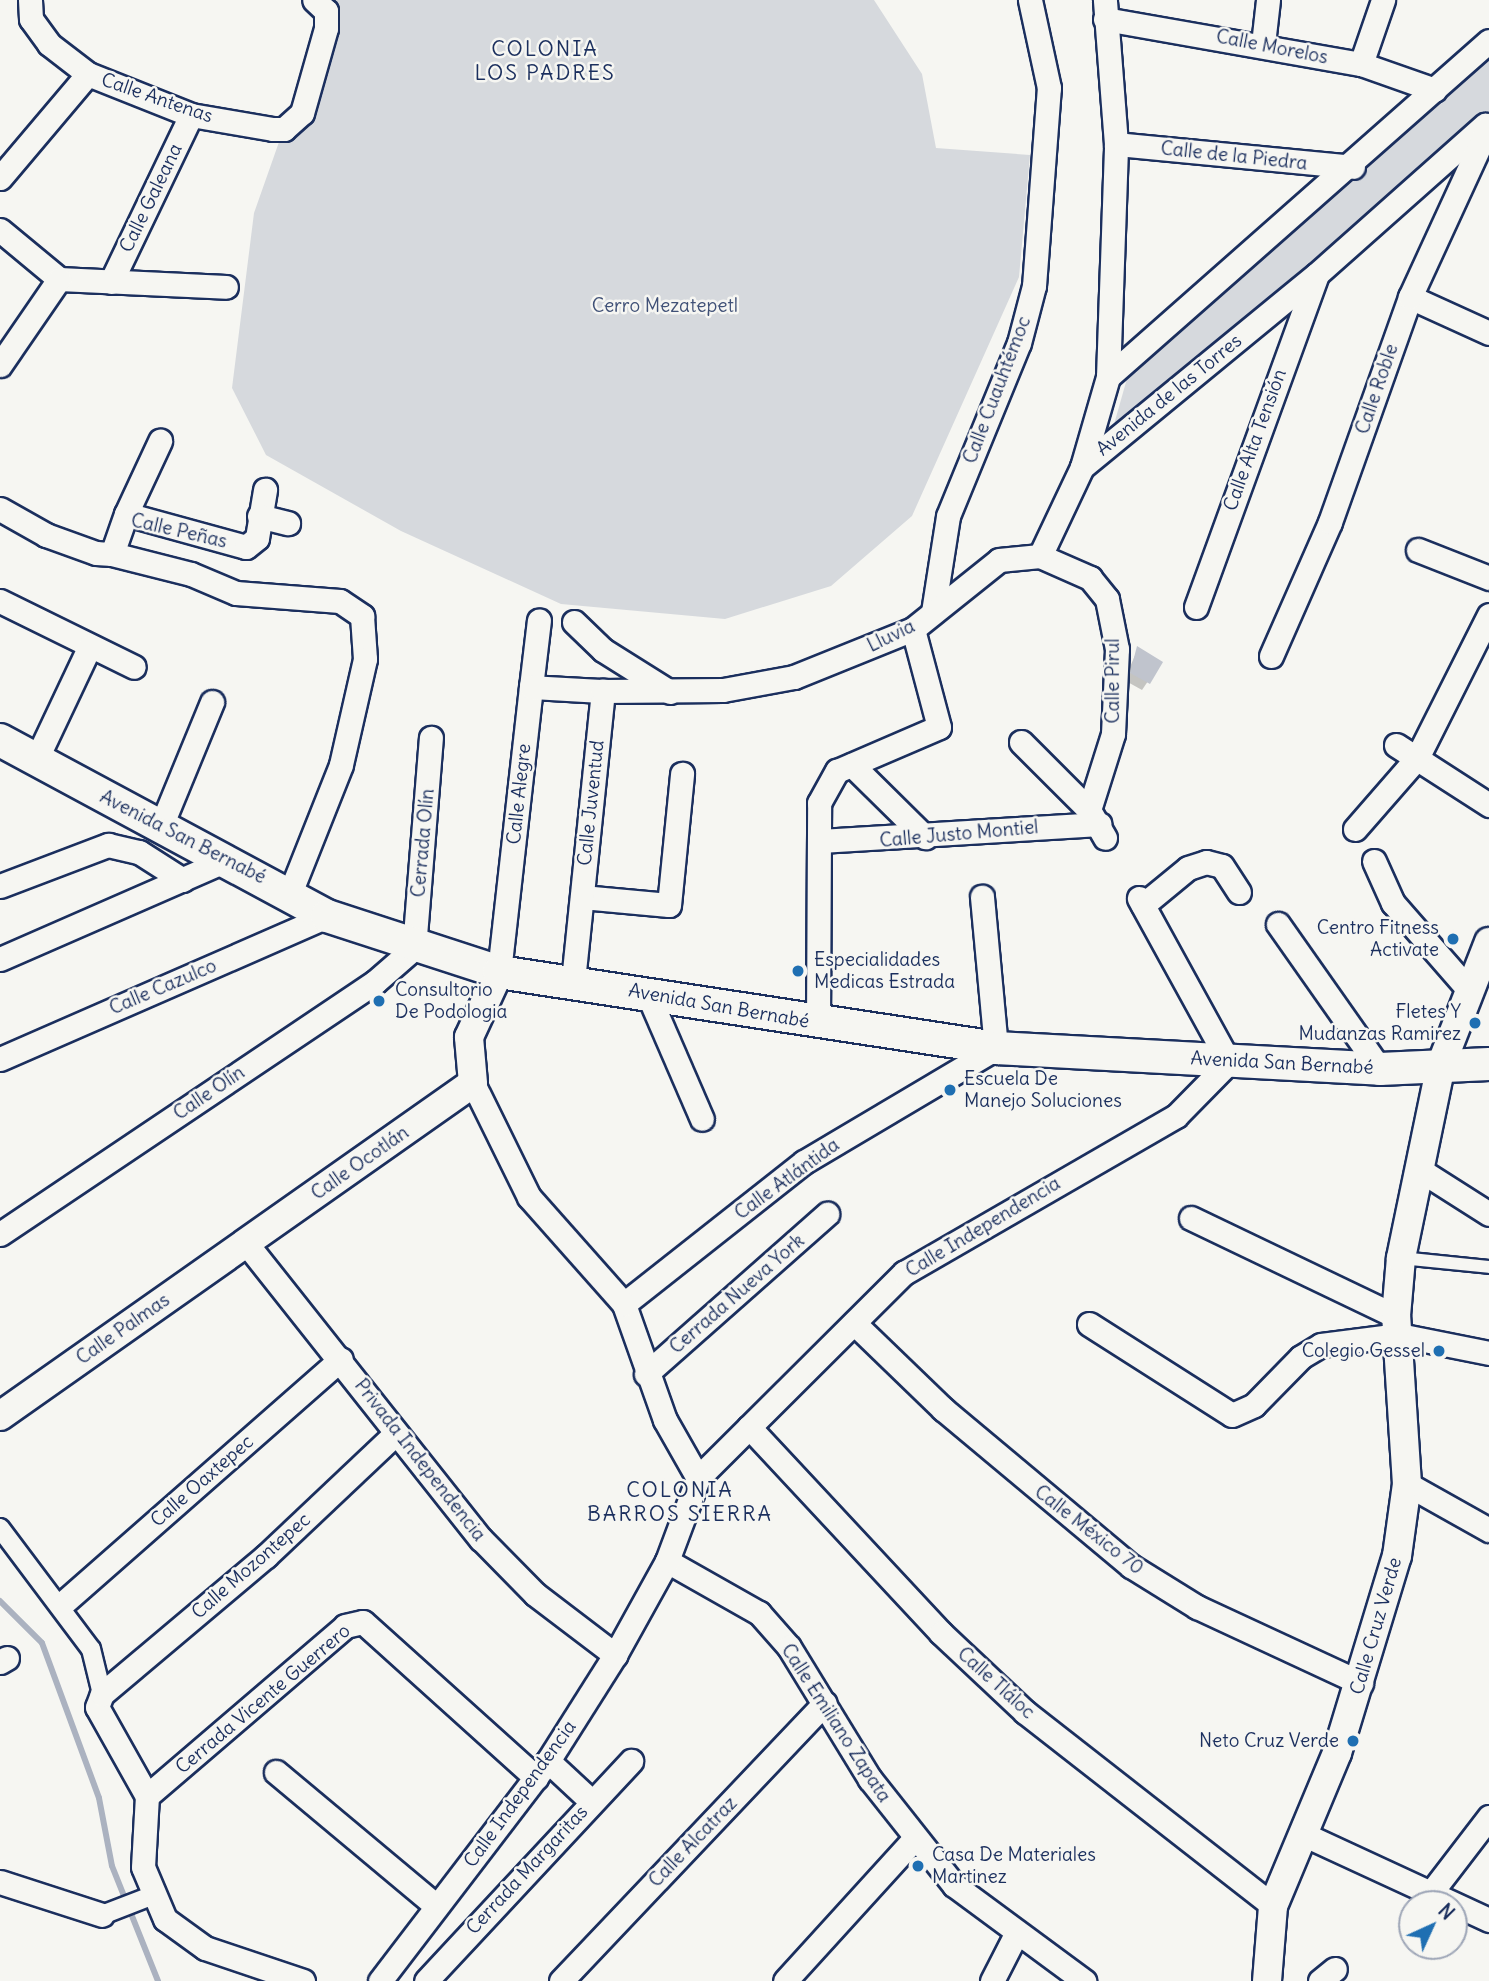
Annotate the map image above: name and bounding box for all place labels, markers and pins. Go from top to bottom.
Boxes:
place label: Centro Fitness Activate [1317,917,1439,961]
marker: Centro Fitness Activate [1445,931,1461,947]
place label: Especialidades Medicas Estrada [814,949,955,993]
marker: Especialidades Medicas Estrada [788,961,808,981]
place label: Consultorio De Podologia [395,979,507,1023]
marker: Consultorio De Podologia [369,991,389,1011]
place label: Fletes Y Mudanzas Ramirez [1298,1001,1461,1045]
marker: Fletes Y Mudanzas Ramirez [1467,1015,1483,1031]
place label: Escuela De Manejo Soluciones [964,1068,1122,1112]
marker: Escuela De Manejo Soluciones [942,1082,958,1098]
place label: Colegio Gessel [1302,1340,1425,1362]
marker: Colegio Gessel [1431,1343,1447,1359]
place label: Neto Cruz Verde [1199,1730,1339,1752]
marker: Neto Cruz Verde [1345,1733,1361,1749]
place label: Casa De Materiales Martinez [932,1844,1096,1888]
marker: Casa De Materiales Martinez [910,1858,926,1874]

